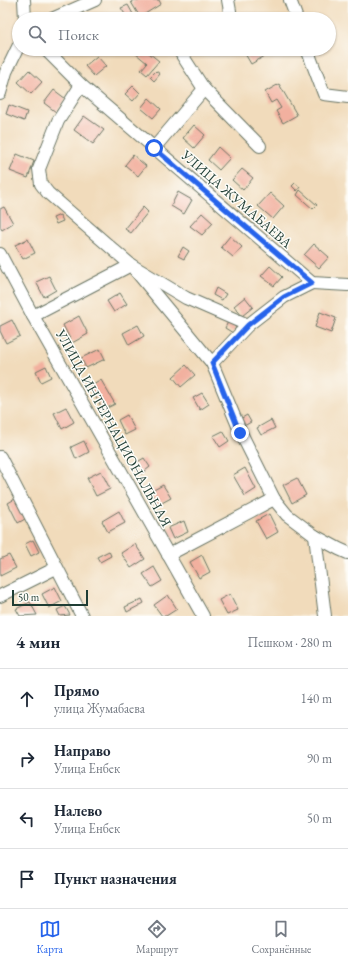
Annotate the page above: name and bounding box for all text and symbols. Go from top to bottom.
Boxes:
search box [12,12,336,56]
icon: search [26,23,48,45]
text: Поиск [58,25,99,44]
route start [145,139,163,157]
street label: УЛИЦА ЖУМАБАЕВА [177,145,296,252]
street label: УЛИЦА ИНТЕРНАЦИОНАЛЬНАЯ [52,325,176,530]
route end [231,424,249,442]
scale bar [12,588,88,607]
text: 50 m [18,590,39,604]
text: 4 мин [16,631,60,653]
text: Пешком · 280 m [248,634,332,651]
text: Прямо [54,681,99,700]
icon: ahead [16,688,38,710]
text: 140 m [301,690,332,707]
text: улица Жумабаева [54,700,145,717]
text: Направо [54,741,111,760]
icon: right [16,748,38,770]
text: 90 m [307,750,332,767]
text: Улица Енбек [54,760,120,777]
text: Налево [54,801,102,820]
icon: left [16,808,38,830]
text: 50 m [307,810,332,827]
text: Улица Енбек [54,820,120,837]
icon: arrive [16,868,38,890]
text: Пункт назначения [54,869,177,888]
tab: Карта [37,918,63,956]
tab: Маршрут [136,918,178,956]
tab: Сохранённые [251,918,311,956]

